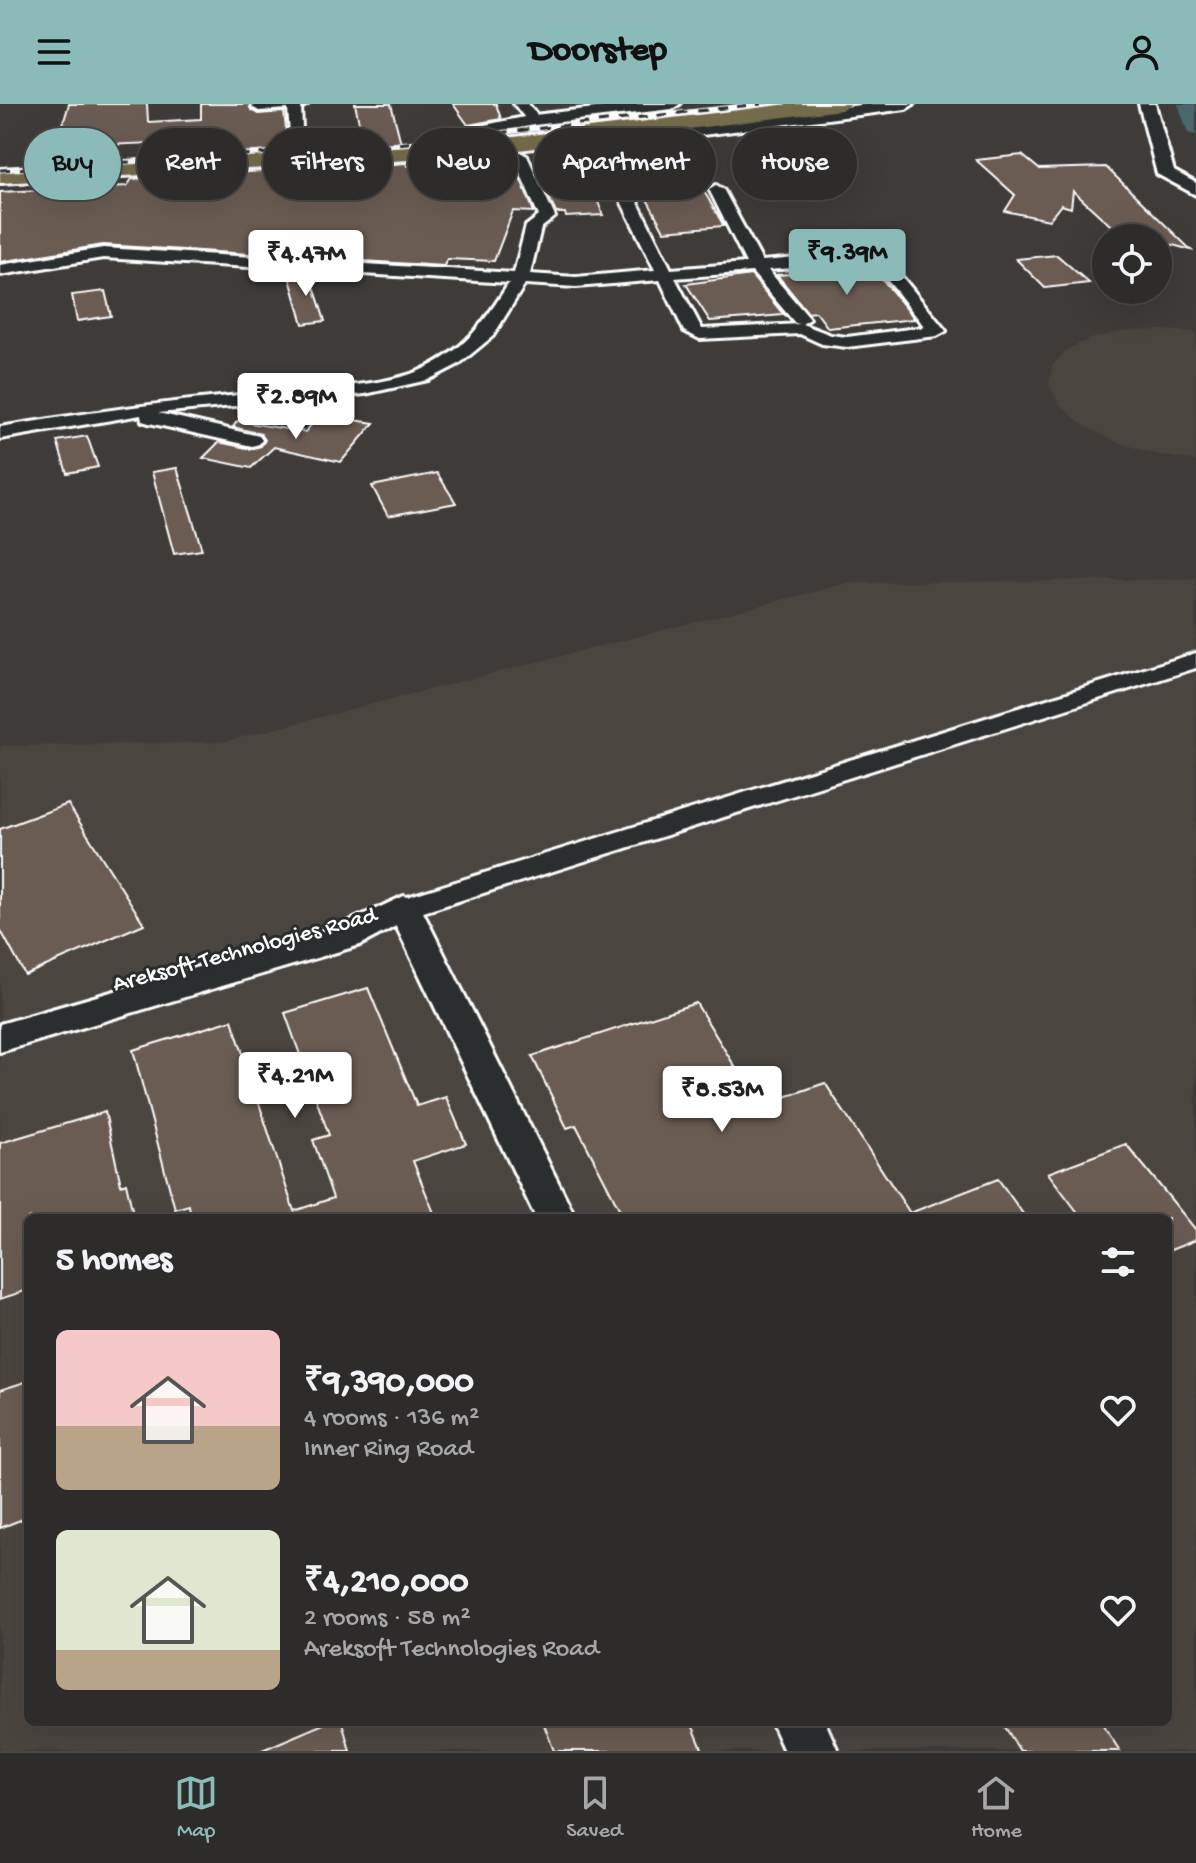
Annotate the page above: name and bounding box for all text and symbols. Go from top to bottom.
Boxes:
icon: menu [32,30,76,74]
icon: person [1120,30,1164,74]
text: Doorstep [529,31,667,74]
chip: Buy [24,128,121,200]
chip: Rent [137,128,247,200]
chip: Filters [263,128,392,200]
chip: New [408,128,518,200]
chip: Apartment [534,128,716,200]
chip: House [732,128,857,200]
map controls [1092,224,1172,304]
button: locate [1092,224,1172,304]
pin: ₹9.39M [782,229,912,297]
pin: ₹4.47M [241,230,371,298]
text: ₹9.39M [807,239,887,270]
text: ₹4.47M [266,240,346,271]
pin: ₹2.89M [231,373,361,441]
text: ₹2.89M [255,383,337,414]
street label: Areksoft Technologies Road [110,901,382,1000]
pin: ₹4.21M [230,1052,360,1120]
text: ₹4.21M [257,1062,333,1093]
pin: ₹8.53M [657,1066,787,1134]
text: ₹8.53M [681,1076,763,1107]
icon: filters [1096,1240,1140,1284]
text: 5 homes [56,1242,172,1282]
icon: home [120,1362,216,1458]
text: ₹9,390,000 [304,1364,474,1404]
icon: heart [1096,1388,1140,1432]
text: 4 rooms · 136 m² [304,1404,479,1435]
text: Inner Ring Road [304,1435,473,1466]
icon: home [120,1562,216,1658]
text: ₹4,210,000 [304,1564,469,1604]
icon: heart [1096,1588,1140,1632]
text: 2 rooms · 58 m² [304,1604,470,1635]
text: Areksoft Technologies Road [304,1635,599,1666]
tab: Map [174,1771,218,1845]
tab: Saved [566,1771,623,1845]
tab: Home [971,1771,1022,1845]

